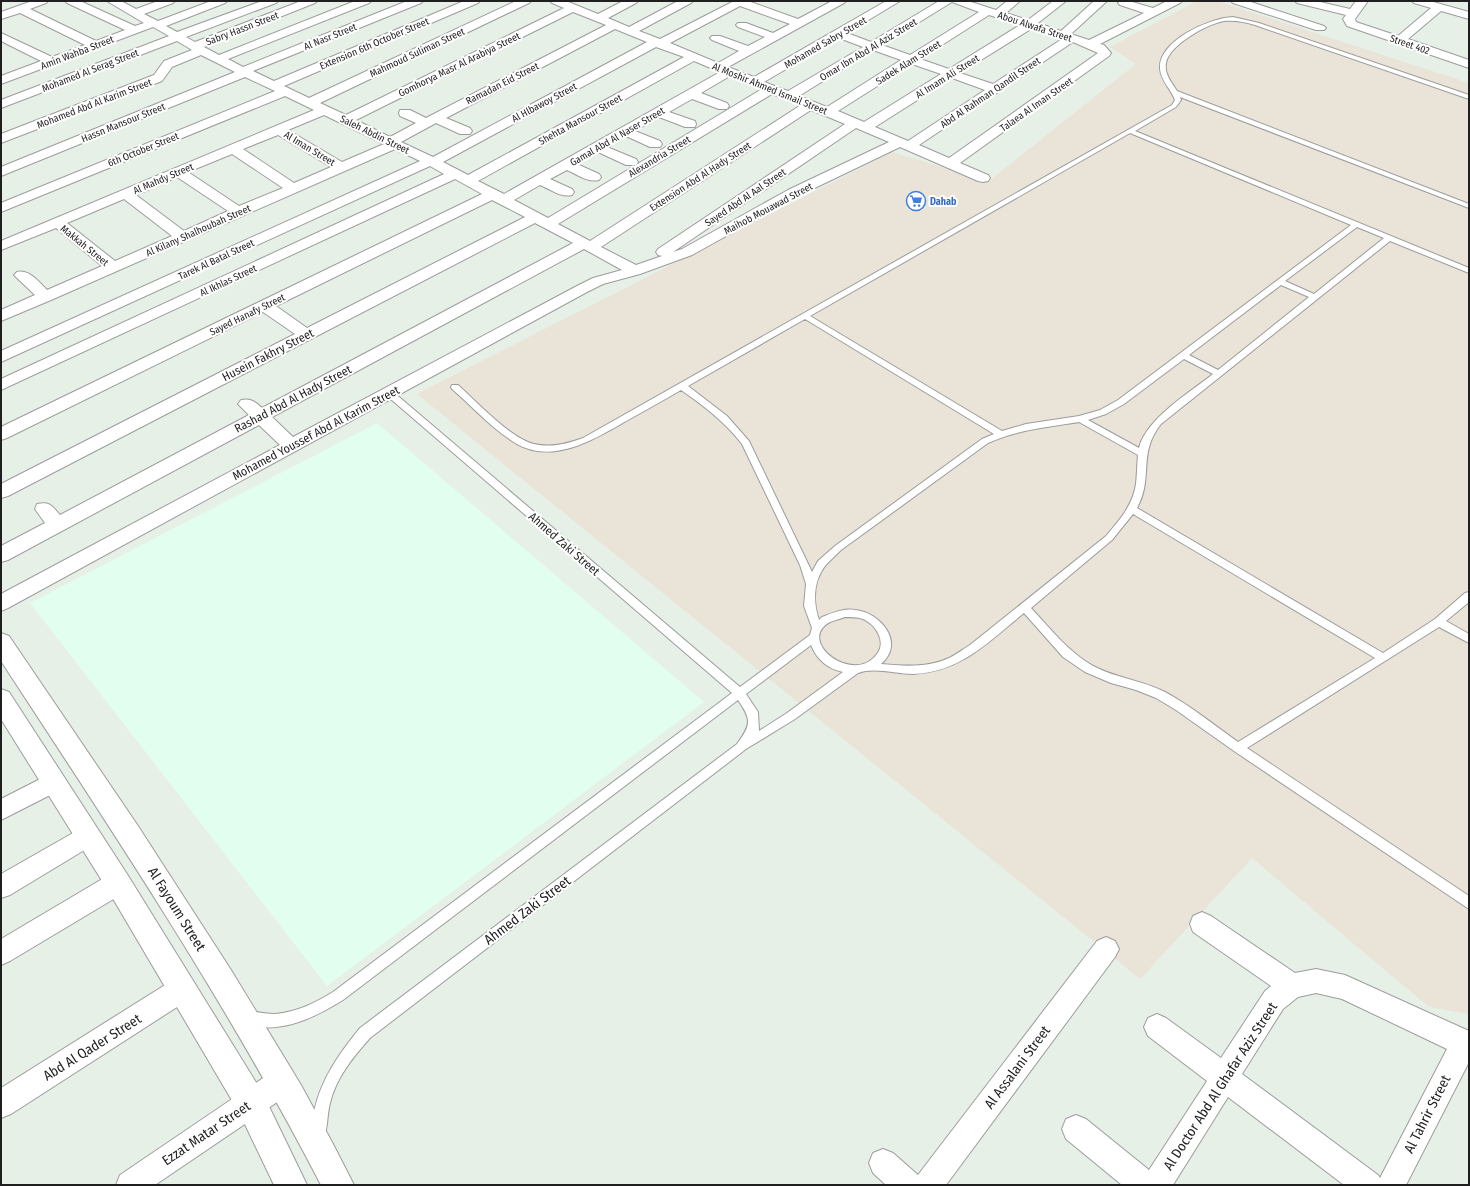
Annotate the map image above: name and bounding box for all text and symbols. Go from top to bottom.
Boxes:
street label: Sabry Hassn Street [204,9,281,48]
street label: Abou Alwafa Street [996,9,1074,45]
street label: Mohamed Sabry Street [782,14,869,71]
street label: Extension 6th October Street [318,15,432,72]
street label: Omar Ibn Abd Al Aziz Street [818,16,920,84]
street label: Al Nasr Street [302,21,359,53]
street label: Mahmoud Suliman Street [368,25,467,80]
street label: Gomhorya Masr Al Arabiya Street [397,30,523,100]
street label: Amin Wahba Street [39,33,116,72]
street label: Street 402 [1388,33,1432,58]
street label: Sadek Alam Street [874,38,944,88]
street label: Mohamed Al Serag Street [40,47,141,95]
street label: Al Imam Ali Street [913,52,982,101]
street label: Abd Al Rahman Qandil Street [938,54,1043,131]
street label: Ramadan Eid Street [464,60,542,107]
street label: Al Moshir Ahmed Ismail Street [710,60,830,118]
street label: Talaea Al Iman Street [998,75,1076,134]
street label: Mohamed Abd Al Karim Street [35,76,154,131]
street label: Al Hlbawoy Street [510,80,580,125]
street label: Shehta Mansour Street [537,92,625,148]
street label: Hassn Mansour Street [80,100,168,145]
street label: Gamal Abd Al Naser Street [568,105,668,169]
street label: Saleh Abdin Street [338,113,412,157]
street label: Al Iman Street [282,129,338,169]
street label: 6th October Street [106,130,181,170]
street label: Alexandria Street [626,133,693,180]
street label: Extension Abd Al Hady Street [648,139,754,214]
street label: Al Mahdy Street [131,161,196,197]
street label: Sayed Abd Al Aal Street [703,166,789,229]
street label: Maihob Mouawad Street [722,180,816,237]
supermarket icon: Dahab [905,190,927,212]
place label: Dahab [930,196,957,208]
street label: Al Kilany Shalhoubah Street [144,202,253,259]
street label: Makkah Street [58,223,111,269]
street label: Tarek Al Batal Street [177,237,257,283]
street label: Al Ikhlas Street [198,262,259,299]
street label: Sayed Hanafy Street [208,291,288,338]
street label: Husein Fakhry Street [220,326,316,384]
street label: Rashad Abd Al Hady Street [232,362,354,436]
street label: Mohamed Youssef Abd Al Karim Street [230,383,402,483]
street label: Ahmed Zaki Street [526,509,602,579]
street label: Al Fayoum Street [144,864,209,955]
street label: Ahmed Zaki Street [481,872,574,949]
street label: Al Doctor Abd Al Ghafar Aziz Street [1160,999,1281,1173]
street label: Abd Al Qader Street [40,1010,145,1084]
street label: Al Assalani Street [981,1022,1054,1112]
street label: Al Tahrir Street [1400,1072,1455,1156]
street label: Ezzat Matar Street [159,1097,254,1169]

